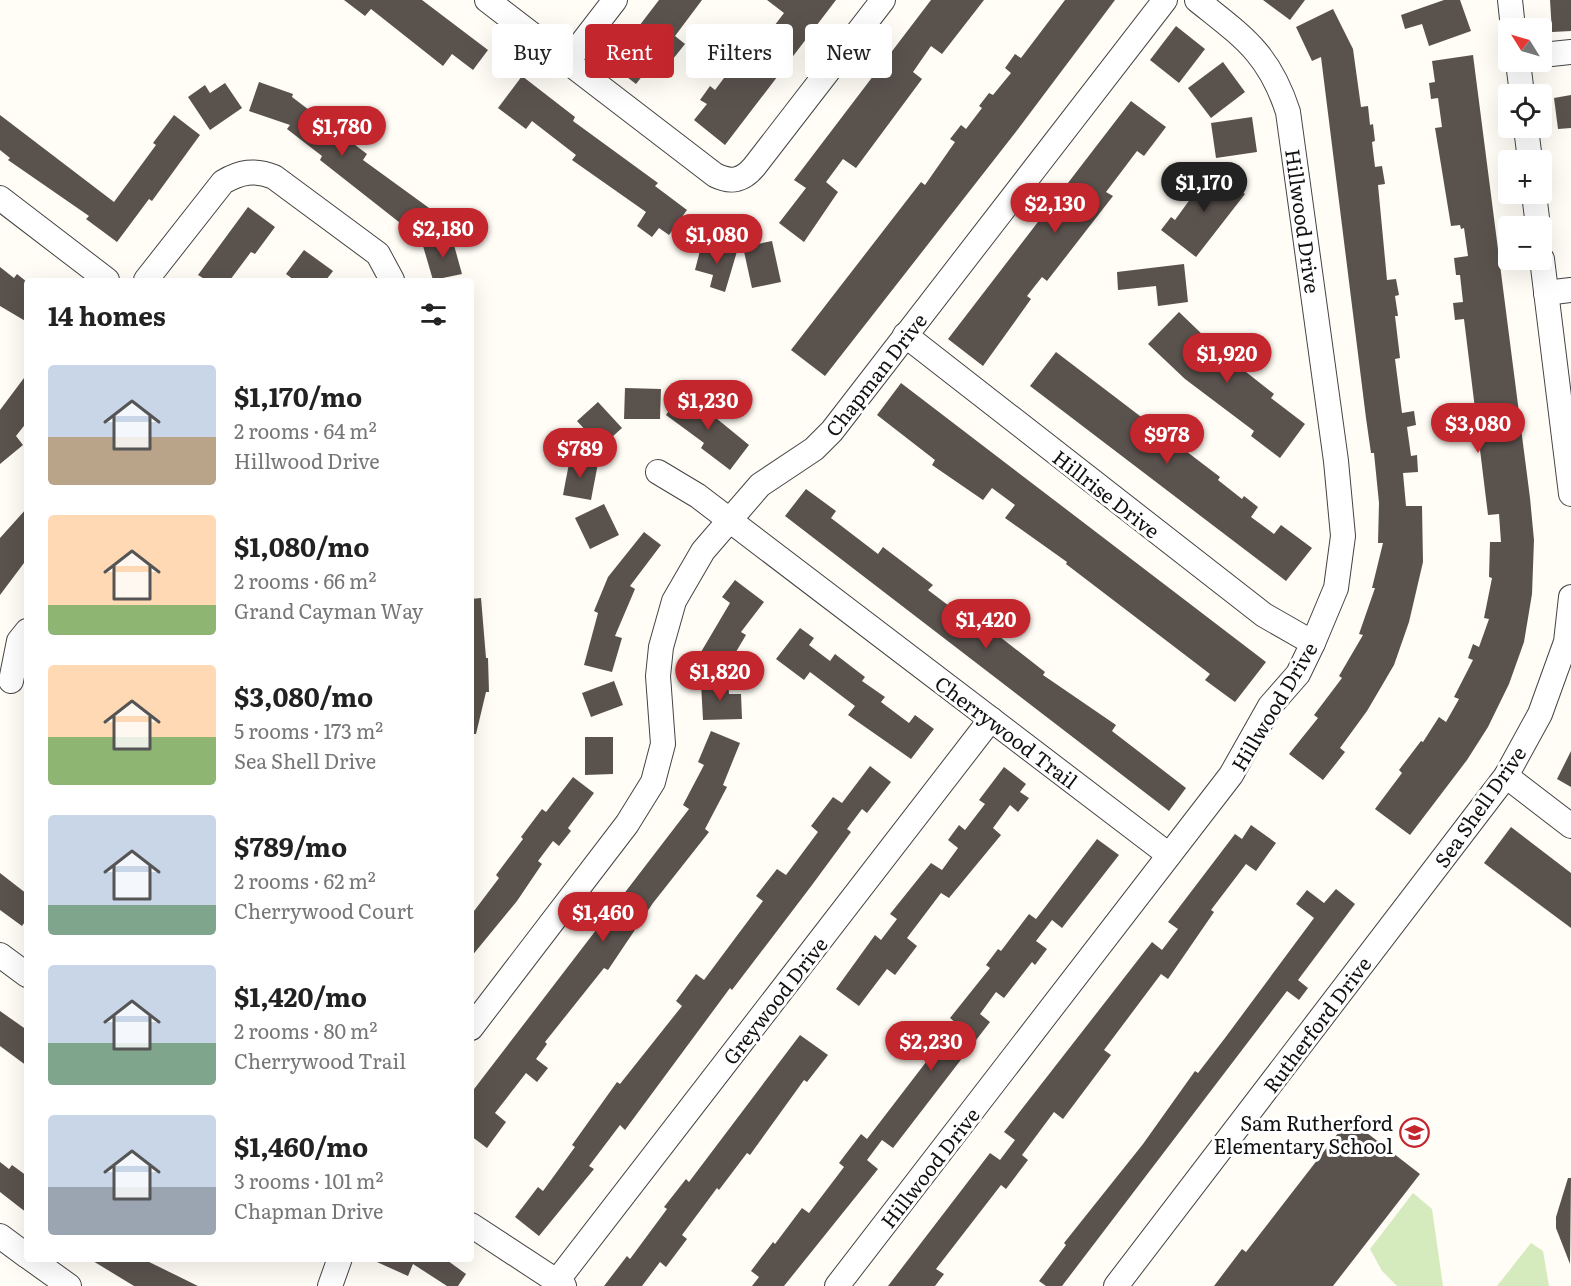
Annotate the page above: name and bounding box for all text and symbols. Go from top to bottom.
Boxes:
north arrow [1498,18,1552,72]
map controls [1498,18,1552,270]
chip: Buy [492,24,573,78]
chip: Rent [585,24,674,78]
chip: Filters [686,24,793,78]
chip: New [805,24,892,78]
button: locate [1498,84,1552,138]
pin: $1,780 [293,106,391,157]
text: $1,780 [312,110,372,140]
street label: Hillwood Drive [1279,147,1329,295]
button: + [1498,150,1552,204]
pin: $1,170 [1155,162,1253,213]
text: $1,170 [1175,166,1233,196]
pin: $2,130 [1006,183,1104,234]
text: $2,130 [1025,187,1085,217]
pin: $2,180 [394,208,492,259]
text: $2,180 [412,212,474,242]
pin: $1,080 [668,214,766,265]
button: − [1498,216,1552,270]
text: $1,080 [685,218,749,248]
text: 14 homes [48,295,166,334]
icon: filters [417,298,450,331]
street label: Chapman Drive [817,306,933,442]
pin: $1,920 [1178,333,1276,384]
text: $1,920 [1197,337,1257,367]
text: $1,170/mo [234,376,362,415]
pin: $1,230 [659,380,757,431]
text: $1,230 [678,384,738,414]
icon: home [96,389,168,461]
pin: $3,080 [1429,403,1527,454]
text: $3,080 [1445,407,1511,437]
pin: $978 [1131,414,1203,465]
text: 2 rooms · 64 m² [234,415,377,445]
text: $978 [1144,418,1190,448]
pin: $789 [544,428,616,479]
text: $789 [557,432,603,462]
street label: Hillrise Drive [1047,442,1167,544]
text: Hillwood Drive [234,445,380,475]
text: $1,080/mo [234,526,370,565]
icon: home [96,539,168,611]
text: 2 rooms · 66 m² [234,565,376,595]
text: Grand Cayman Way [234,595,423,625]
pin: $1,420 [937,599,1035,650]
text: $1,420 [955,603,1017,633]
street label: Hillwood Drive [1223,636,1323,776]
pin: $1,820 [671,651,769,702]
text: $1,820 [689,655,751,685]
street label: Cherrywood Trail [929,667,1085,795]
text: $3,080/mo [234,676,373,715]
icon: home [96,689,168,761]
text: 5 rooms · 173 m² [234,715,383,745]
street label: Sea Shell Drive [1426,739,1532,873]
text: Sea Shell Drive [234,745,376,775]
text: $789/mo [234,826,347,865]
icon: home [96,839,168,911]
text: 2 rooms · 62 m² [234,865,376,895]
pin: $1,460 [554,892,652,943]
text: Cherrywood Court [234,895,414,925]
text: $1,460 [572,896,634,926]
street label: Greywood Drive [714,930,834,1070]
street label: Rutherford Drive [1255,950,1377,1098]
text: $1,420/mo [234,976,367,1015]
icon: home [96,989,168,1061]
text: 2 rooms · 80 m² [234,1015,377,1045]
pin: $2,230 [882,1021,980,1072]
text: $2,230 [899,1025,963,1055]
text: Cherrywood Trail [234,1045,406,1075]
street label: Hillwood Drive [872,1100,986,1234]
place label: Sam Rutherford Elementary School [1213,1107,1393,1160]
school or university icon: Sam Rutherford Elementary School [1398,1117,1430,1149]
text: $1,460/mo [234,1126,368,1165]
icon: home [96,1139,168,1211]
text: 3 rooms · 101 m² [234,1165,383,1195]
text: Chapman Drive [234,1195,384,1225]

